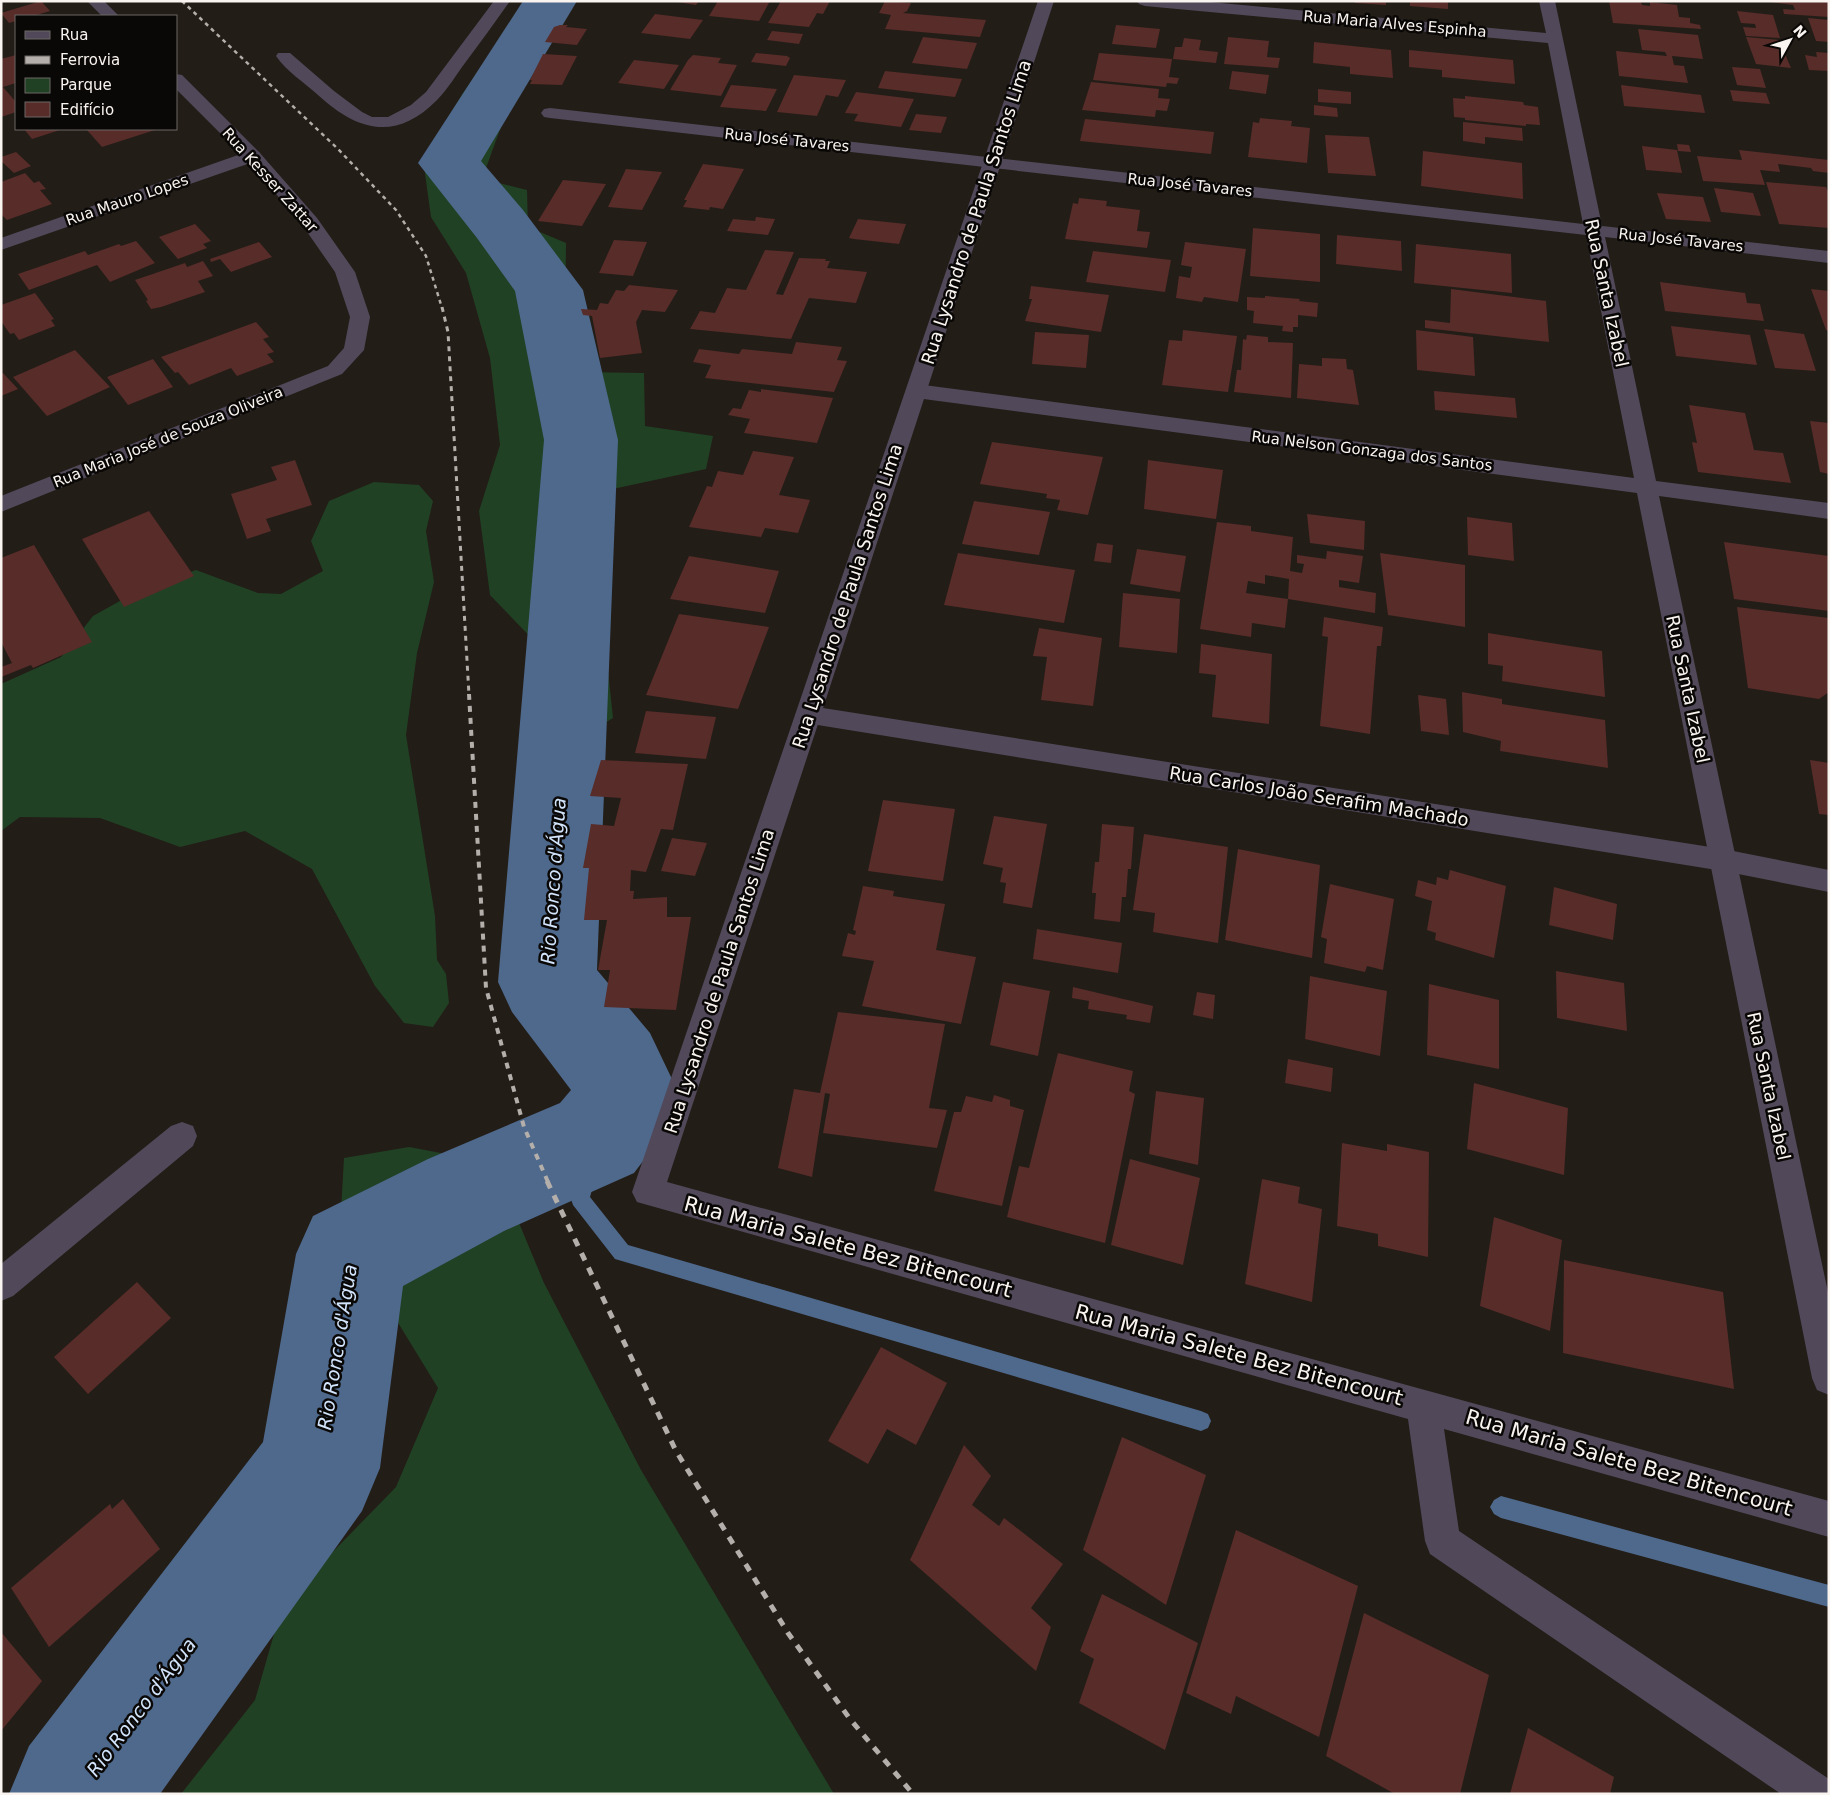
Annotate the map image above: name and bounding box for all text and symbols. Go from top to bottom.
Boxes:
street label: Rua Maria Alves Espinha [1303,7,1487,41]
legend [15,15,178,130]
north arrow [1765,15,1815,65]
text: N [1790,22,1810,41]
text: Rua [60,26,88,44]
text: Ferrovia [60,51,120,69]
street label: Rua Lysandro de Paula Santos Lima [917,57,1035,367]
text: Parque [60,76,112,94]
text: Edifício [60,101,114,119]
street label: Rua Kesser Zattar [219,124,322,236]
street label: Rua José Tavares [724,124,851,156]
street label: Rua José Tavares [1127,169,1254,201]
street label: Rua Mauro Lopes [63,171,191,229]
street label: Rua Santa Izabel [1581,217,1633,369]
street label: Rua José Tavares [1618,224,1745,256]
street label: Rua Maria José de Souza Oliveira [50,383,286,491]
street label: Rua Nelson Gonzaga dos Santos [1251,427,1494,475]
street label: Rua Lysandro de Paula Santos Lima [788,441,906,751]
street label: Rua Santa Izabel [1662,613,1714,765]
street label: Rua Carlos João Serafim Machado [1168,762,1470,830]
water label: Rio Ronco d'Água [536,797,570,965]
street label: Rua Lysandro de Paula Santos Lima [660,826,778,1136]
street label: Rua Santa Izabel [1743,1010,1795,1162]
street label: Rua Maria Salete Bez Bitencourt [681,1192,1015,1302]
water label: Rio Ronco d'Água [313,1263,361,1431]
street label: Rua Maria Salete Bez Bitencourt [1072,1300,1406,1410]
street label: Rua Maria Salete Bez Bitencourt [1463,1405,1795,1521]
water label: Rio Ronco d'Água [82,1634,200,1780]

